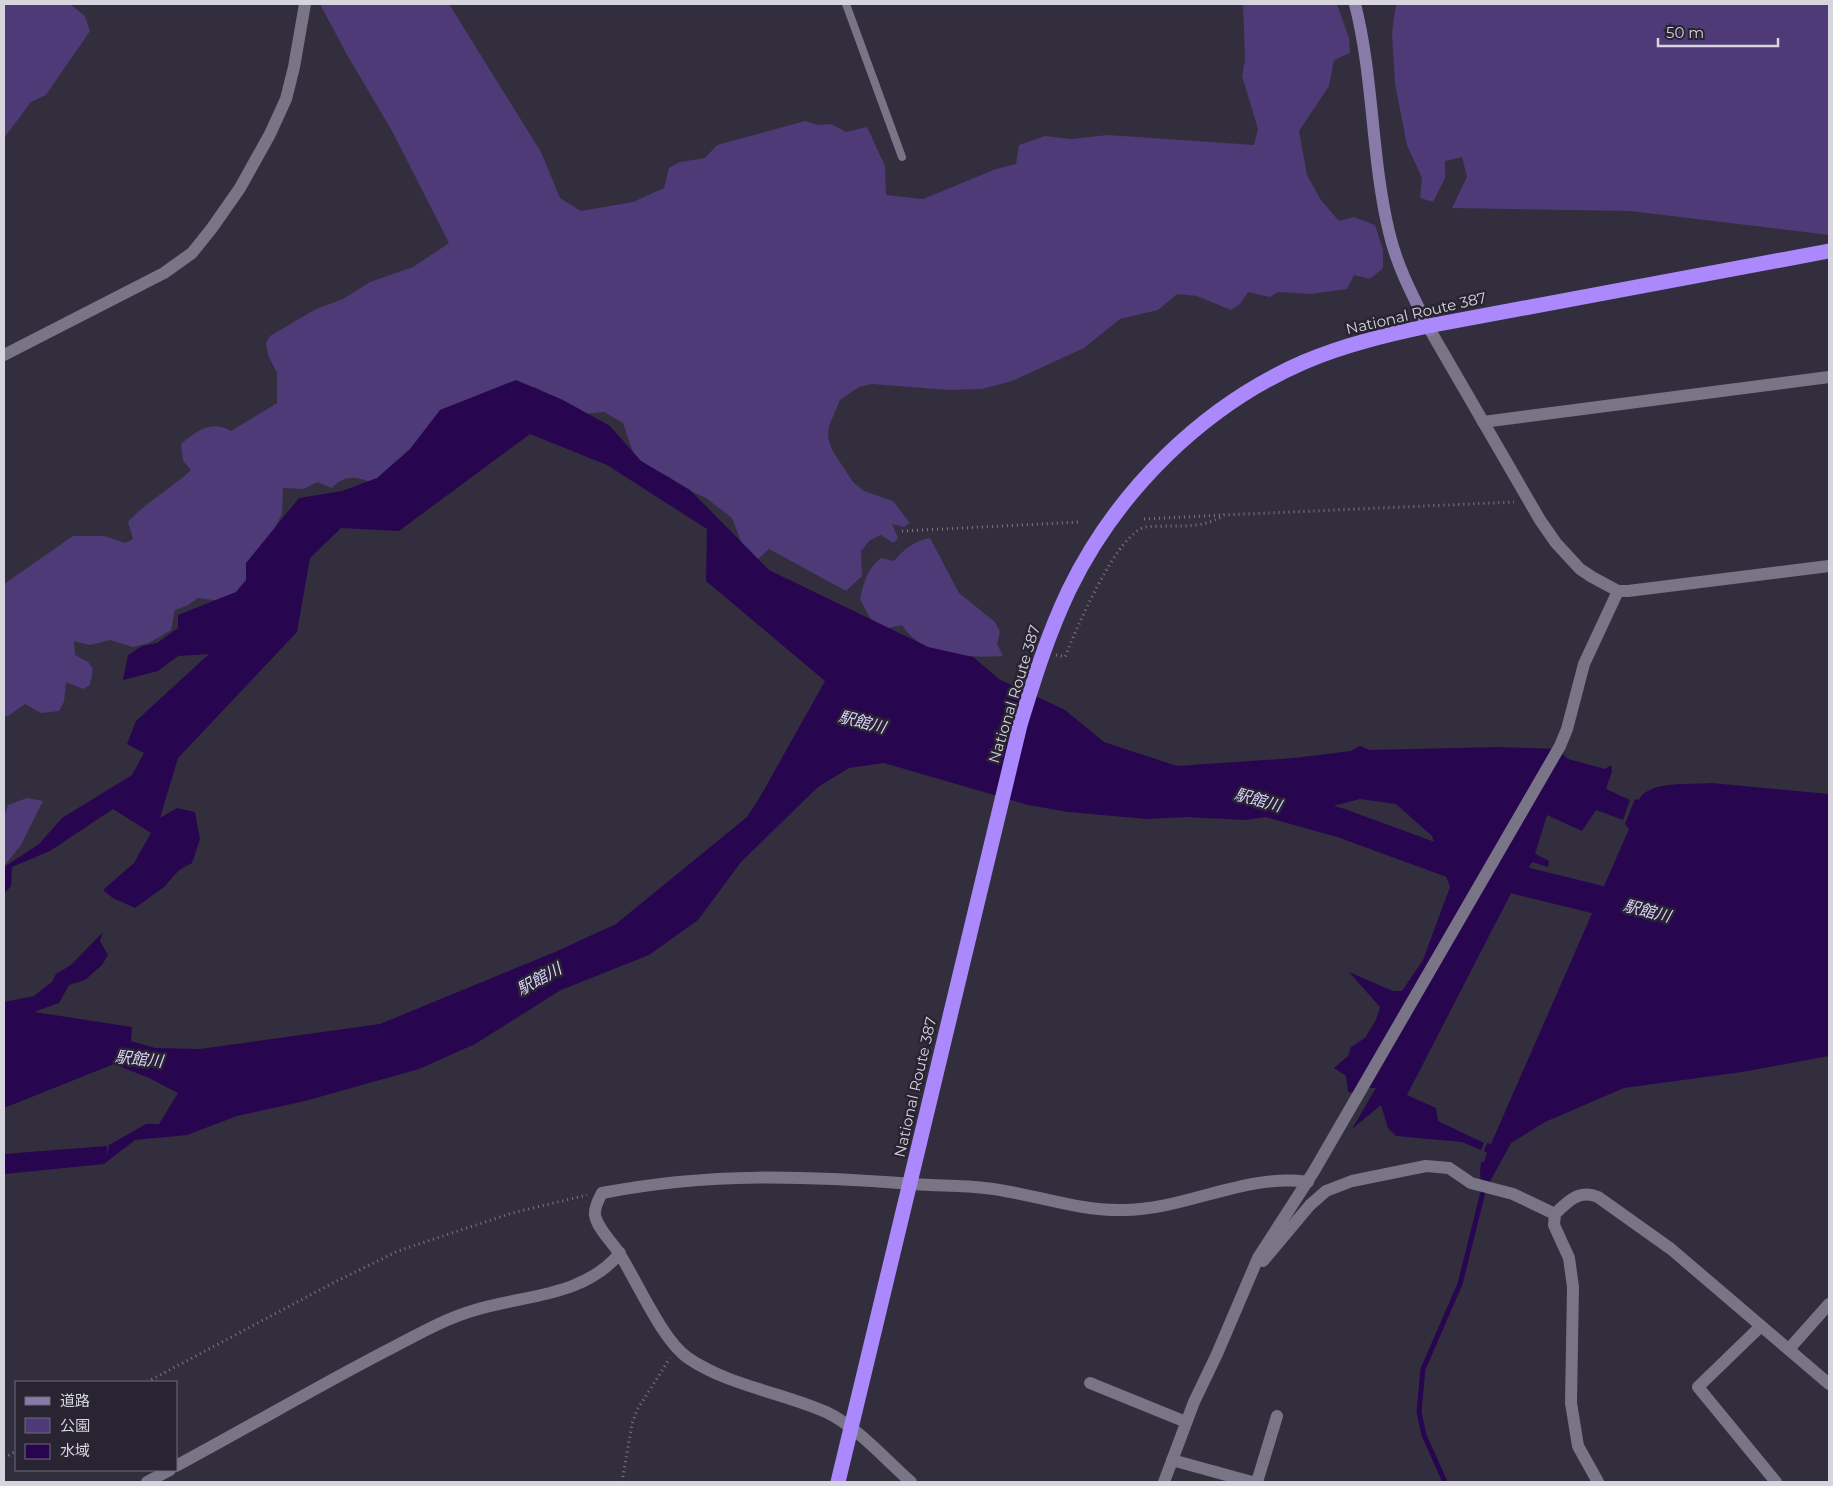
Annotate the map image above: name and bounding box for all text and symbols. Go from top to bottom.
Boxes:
scale bar [1658,15,1778,47]
text: 50 m [1666,23,1704,42]
street label: National Route 387 [1344,288,1488,338]
street label: National Route 387 [984,622,1044,765]
water label: 駅館川 [836,707,890,738]
water label: 駅館川 [1232,785,1286,816]
water label: 駅館川 [1621,896,1675,927]
water label: 駅館川 [513,958,566,999]
street label: National Route 387 [890,1015,940,1159]
water label: 駅館川 [114,1047,166,1071]
legend [15,1381,178,1471]
text: 道路 [60,1391,90,1410]
text: 公園 [60,1416,90,1435]
text: 水域 [60,1441,90,1460]

